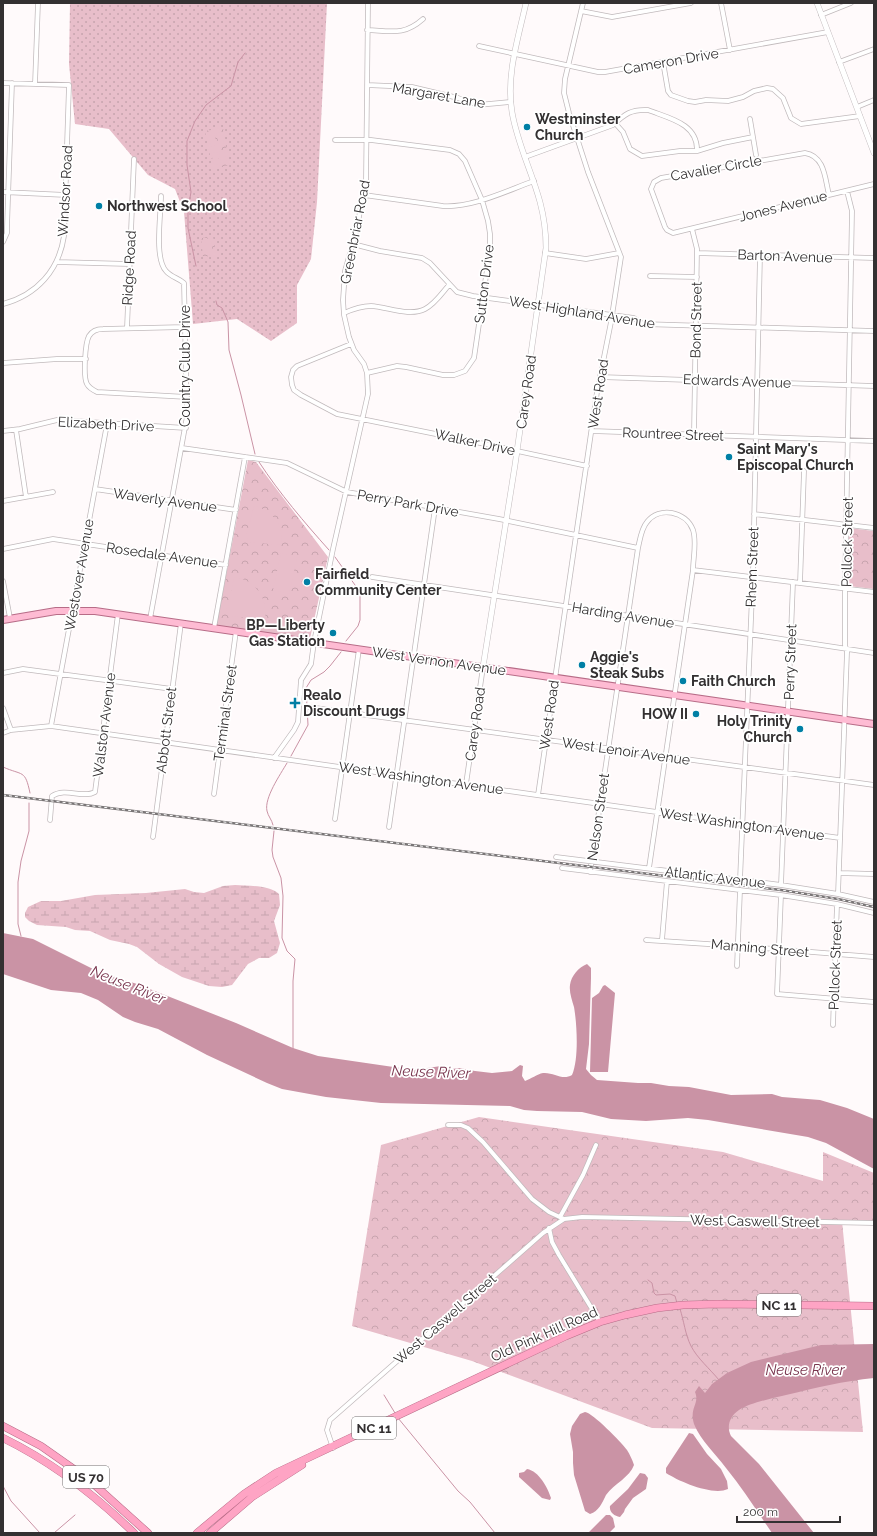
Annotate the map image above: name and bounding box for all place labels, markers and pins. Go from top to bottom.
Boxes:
place label: Westminster Church [535,111,621,143]
marker: Westminster Church [522,122,532,132]
place label: Northwest School [107,198,228,214]
marker: Northwest School [94,201,104,211]
place label: Saint Mary's Episcopal Church [737,441,854,473]
marker: Saint Mary's Episcopal Church [724,452,734,462]
place label: Fairfield Community Center [315,566,442,598]
marker: Fairfield Community Center [302,577,312,587]
place label: BP—Liberty Gas Station [246,617,325,649]
marker: BP—Liberty Gas Station [328,628,338,638]
place label: Aggie's Steak Subs [590,649,664,681]
marker: Aggie's Steak Subs [577,660,587,670]
place label: Faith Church [691,673,776,689]
marker: Faith Church [678,676,688,686]
place label: Realo Discount Drugs [303,687,406,719]
marker: Realo Discount Drugs [290,698,300,708]
place label: HOW II [642,706,688,722]
marker: HOW II [691,709,701,719]
place label: Holy Trinity Church [717,713,792,745]
marker: Holy Trinity Church [795,724,805,734]

